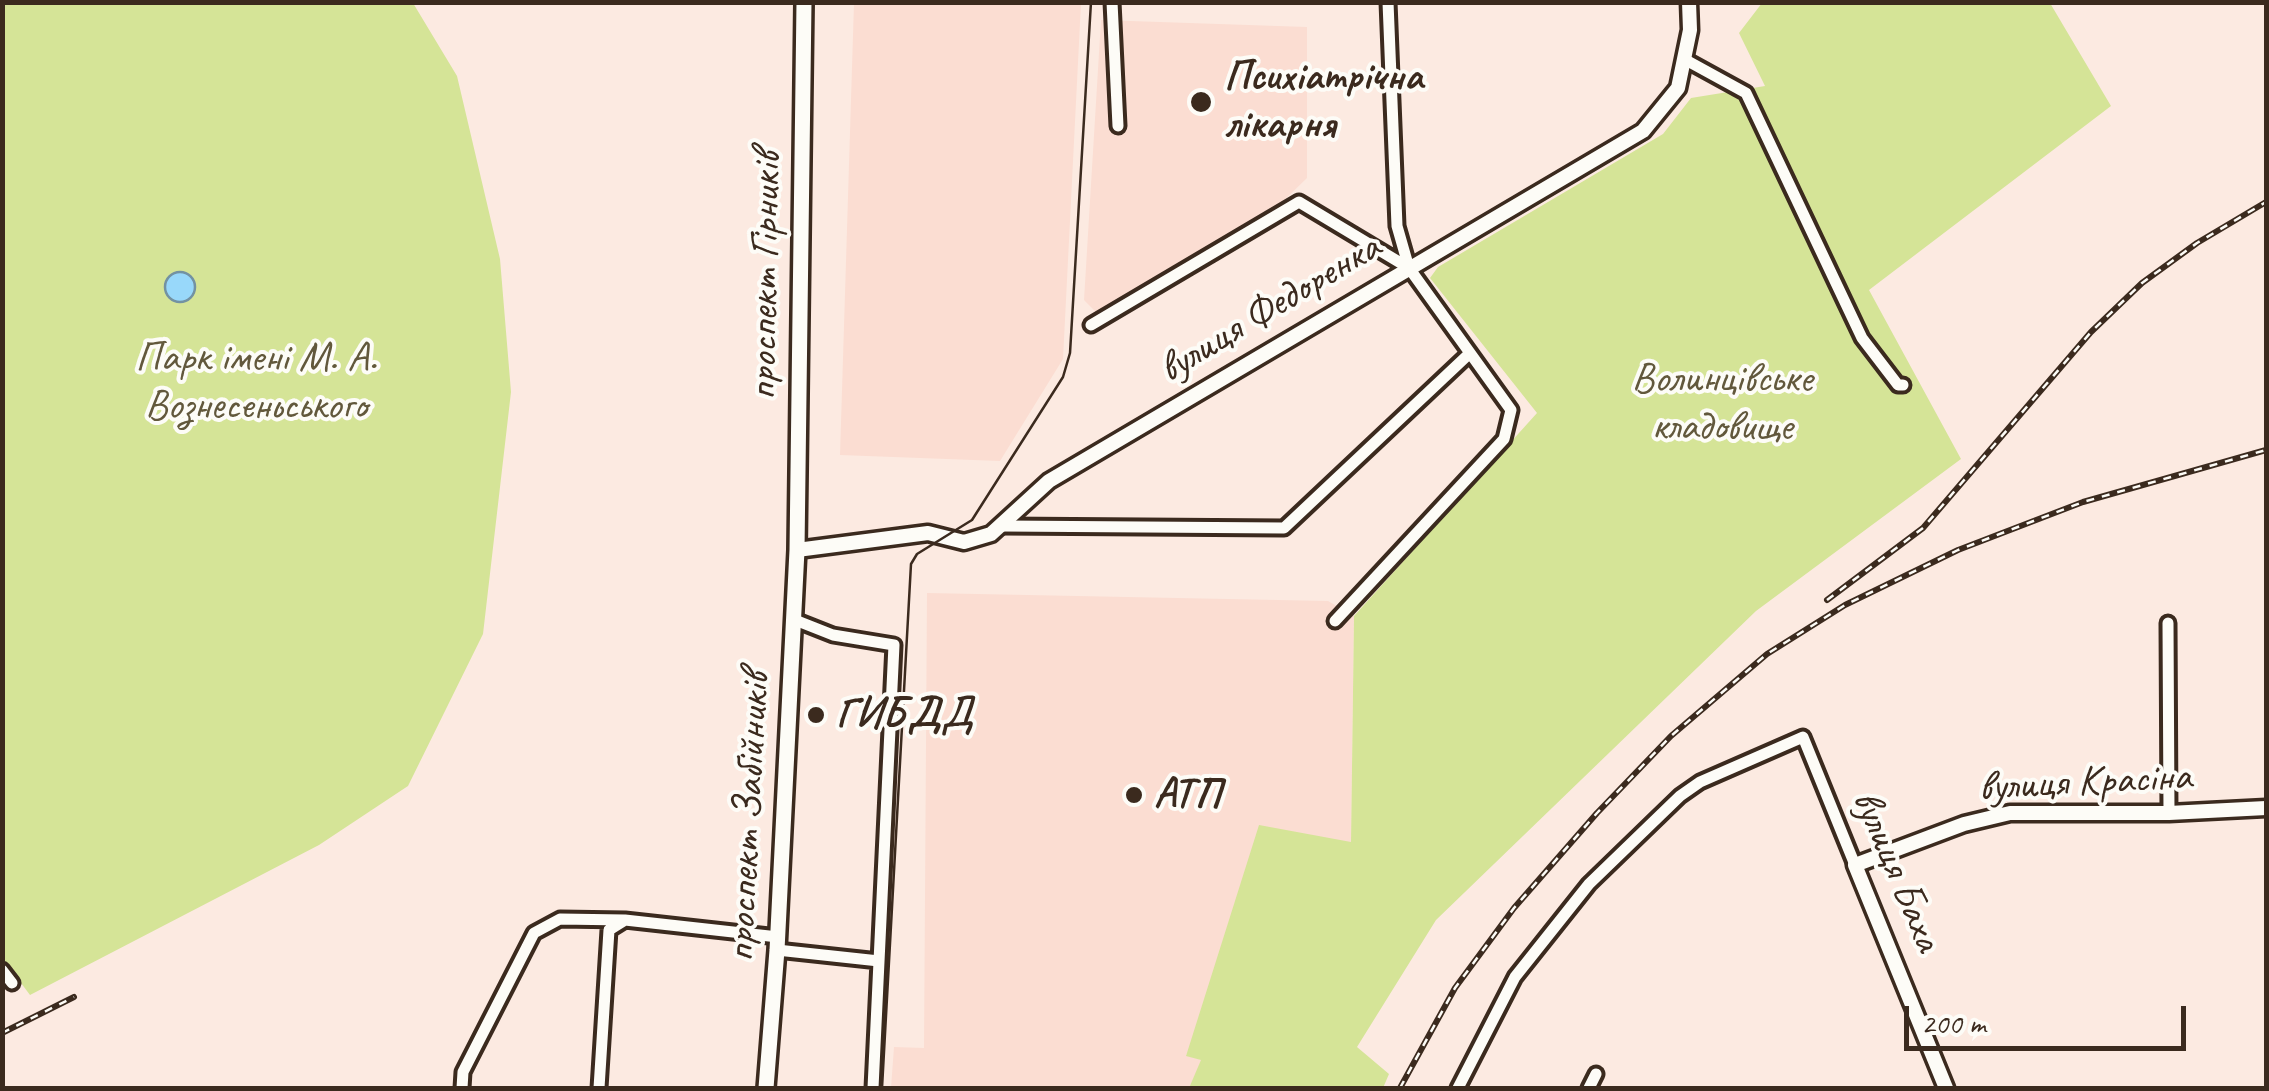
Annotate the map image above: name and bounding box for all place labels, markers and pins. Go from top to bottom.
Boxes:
place label: Психіатрічна лікарня [1224,53,1422,152]
marker: Психіатрічна лікарня [1188,89,1214,115]
place label: ГИБДД [836,690,972,740]
marker: ГИБДД [805,704,827,726]
place label: АТП [1154,770,1220,820]
marker: АТП [1123,784,1145,806]

